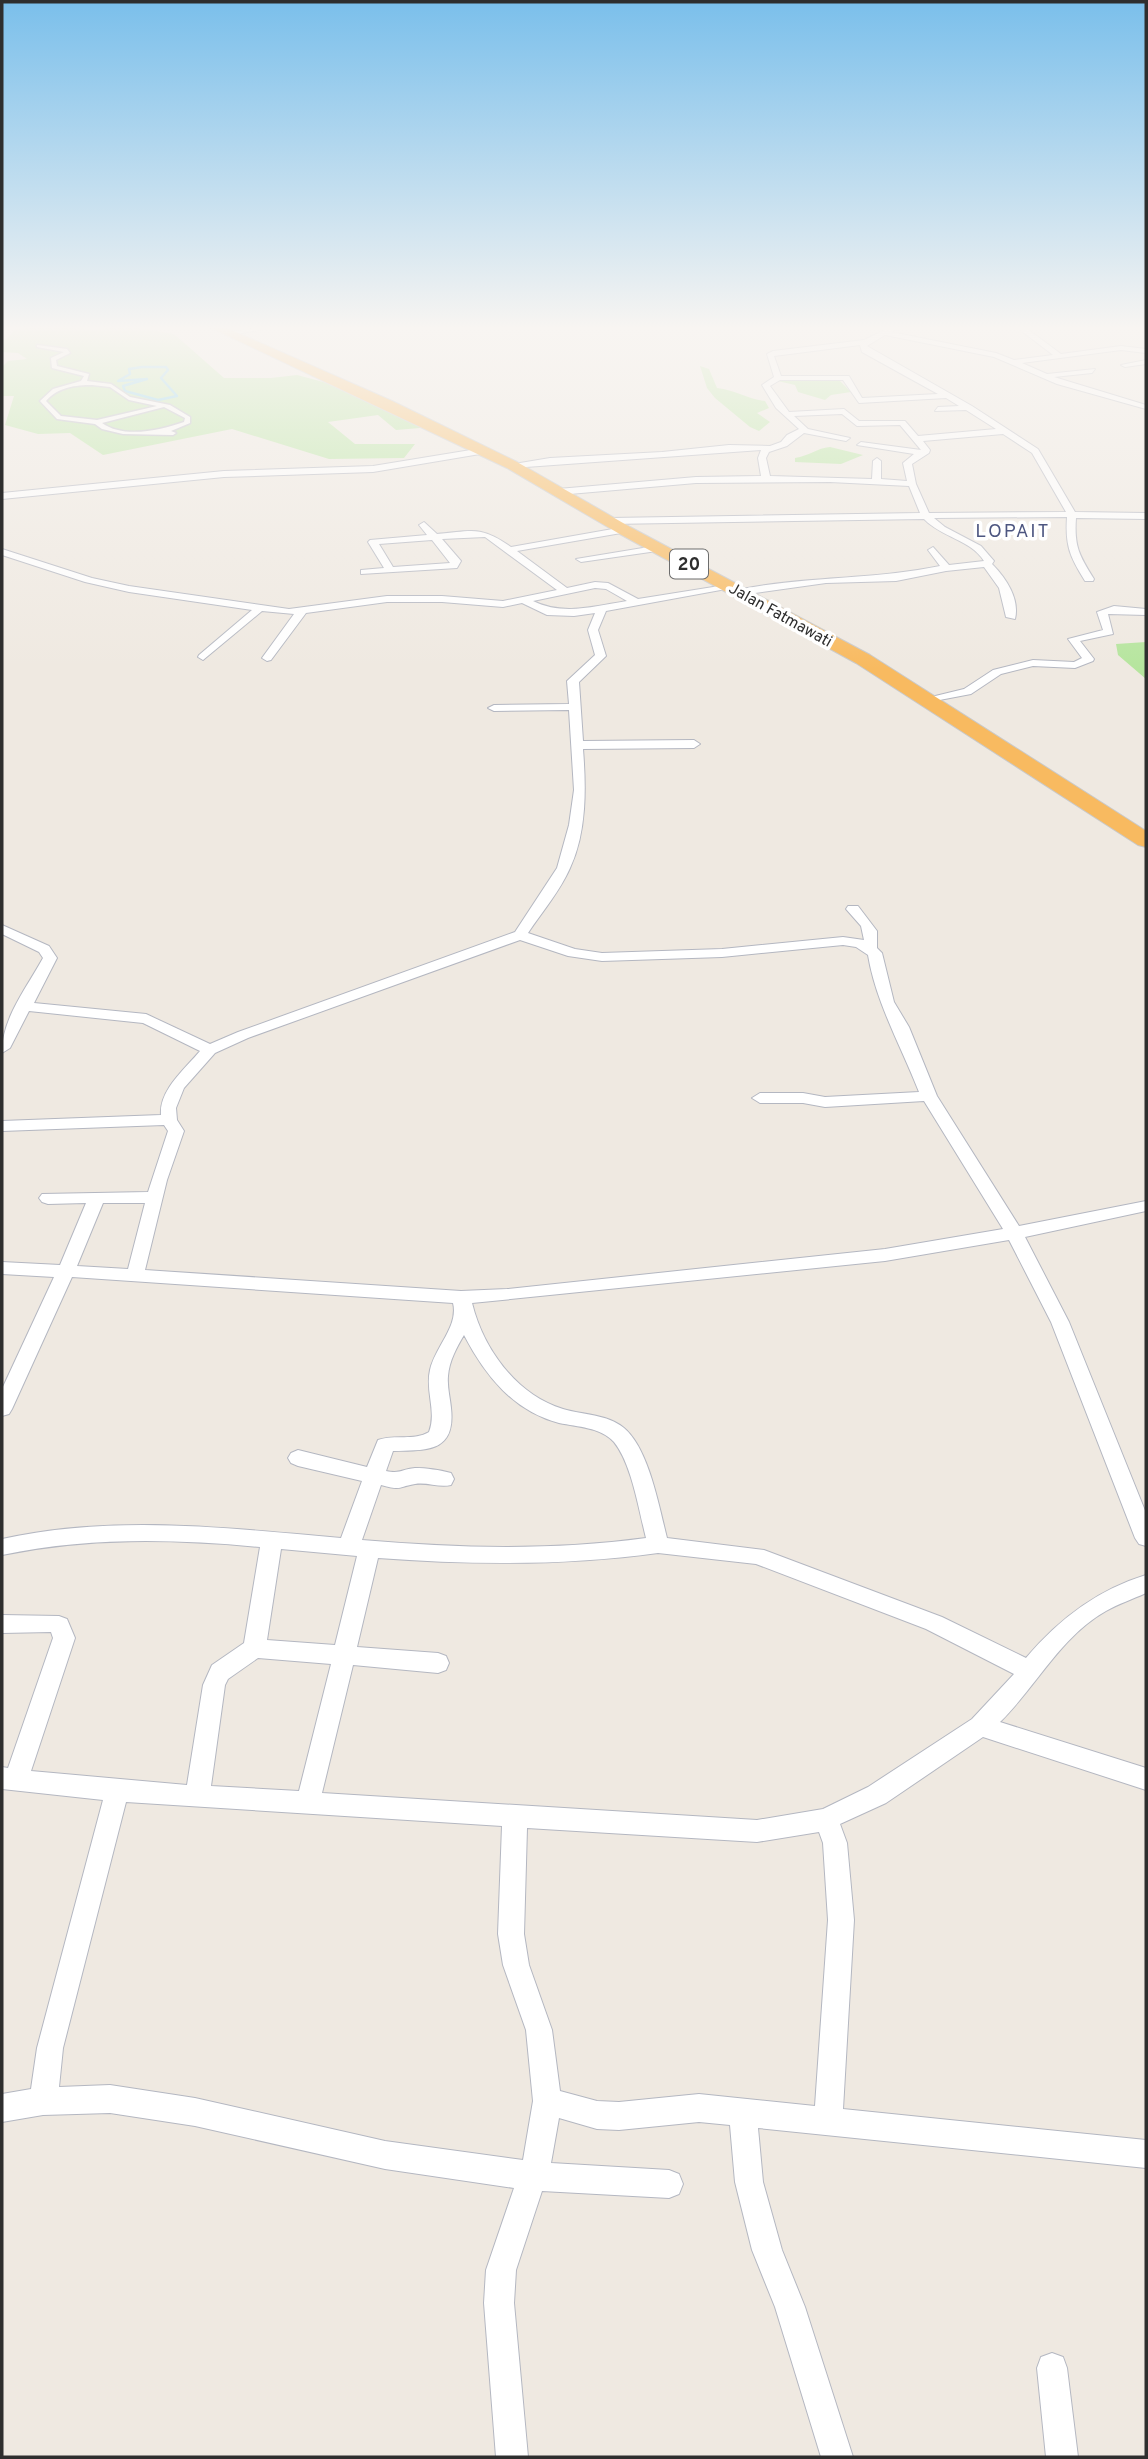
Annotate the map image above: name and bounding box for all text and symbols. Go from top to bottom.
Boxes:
district label: LOPAIT [975,520,1051,544]
road number: 20 [670,550,708,578]
street label: Jalan Fatmawati [725,579,835,652]

